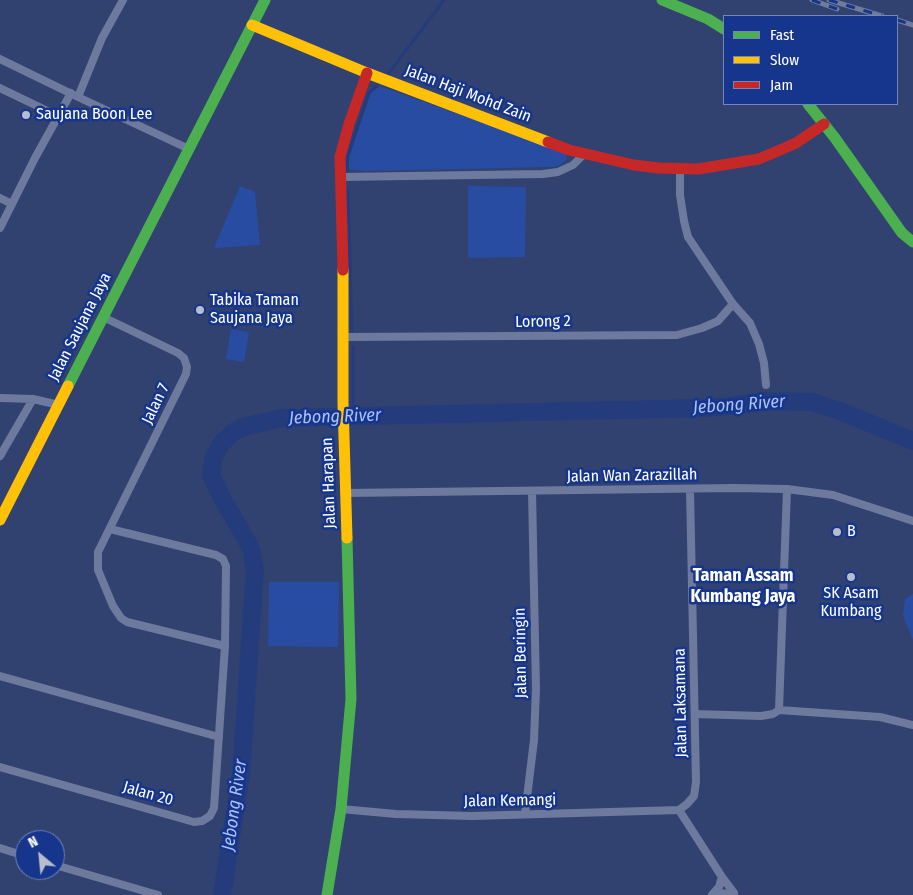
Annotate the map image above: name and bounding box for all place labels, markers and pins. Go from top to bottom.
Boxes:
place label: Saujana Boon Lee [36,105,152,125]
marker: Saujana Boon Lee [20,109,32,121]
place label: Tabika Taman Saujana Jaya [210,291,299,329]
marker: Tabika Taman Saujana Jaya [194,304,206,316]
place label: B [847,522,856,542]
marker: B [831,526,843,538]
marker: SK Asam Kumbang [845,571,857,583]
place label: SK Asam Kumbang [820,584,882,622]

